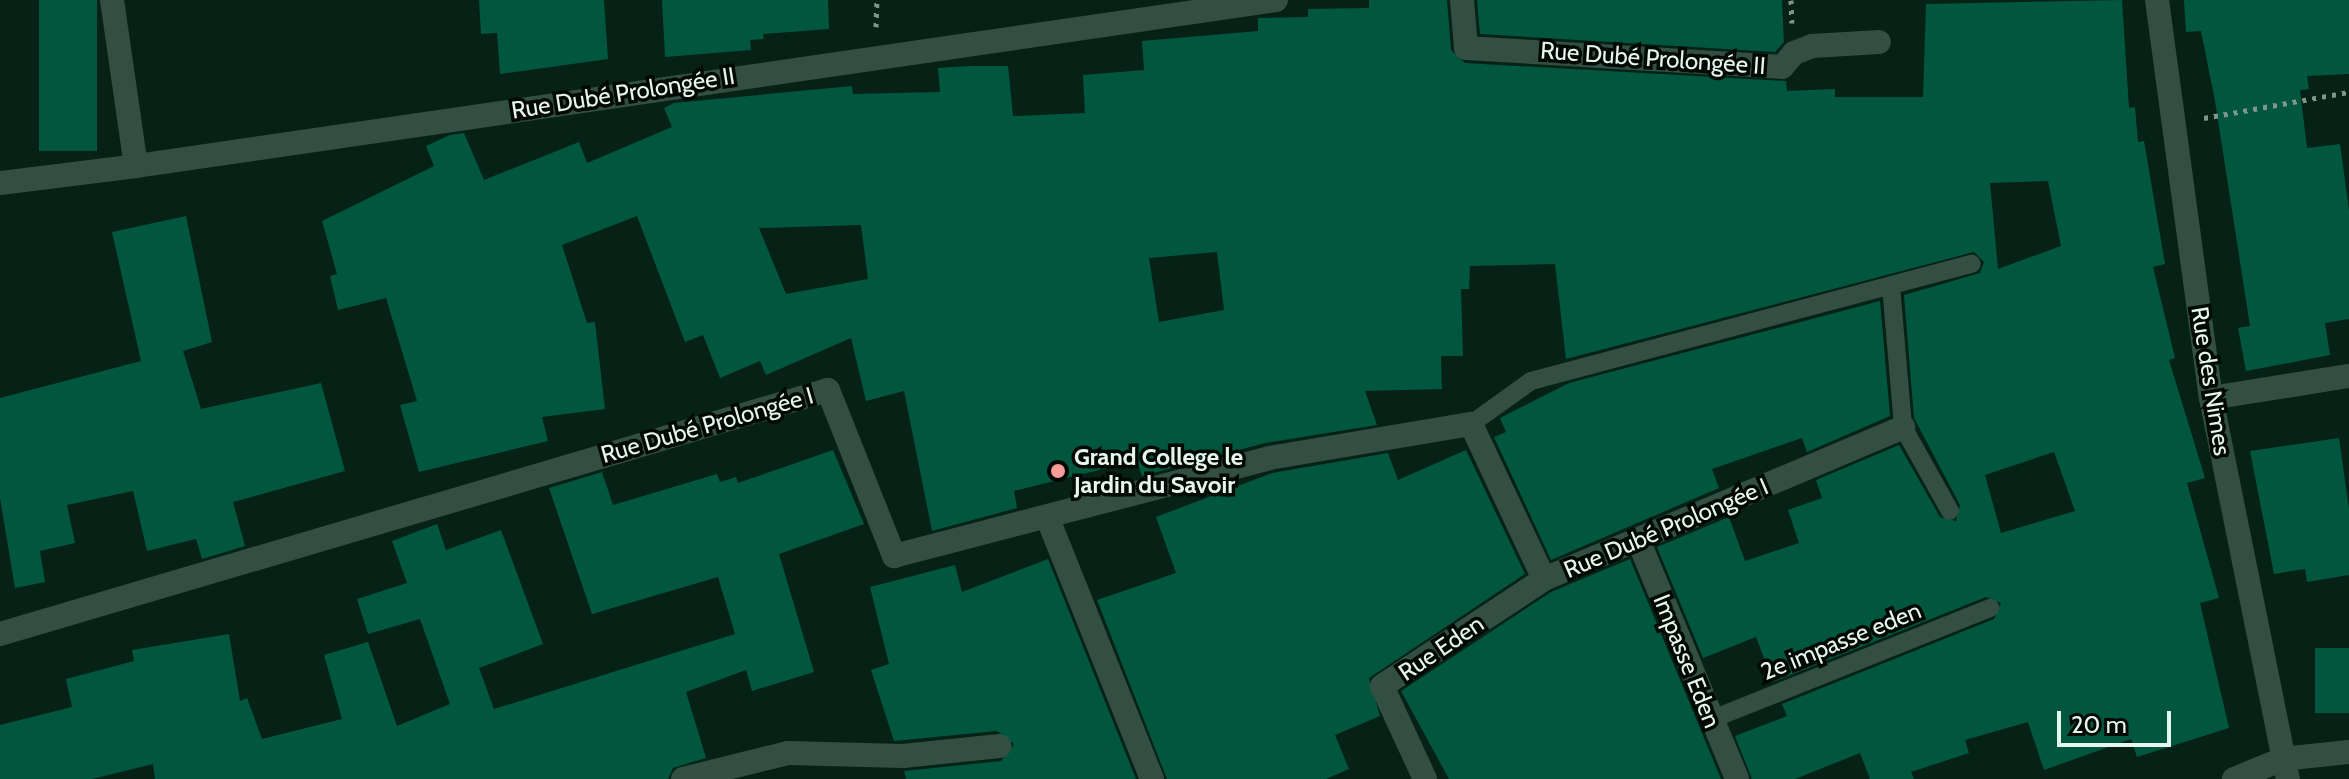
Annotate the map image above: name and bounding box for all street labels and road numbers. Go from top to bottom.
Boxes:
street label: Rue Dubé Prolongée II [1539,36,1767,80]
street label: Rue Dubé Prolongée II [509,61,737,125]
street label: Rue des Nimes [2185,304,2237,458]
street label: Rue Dubé Prolongée I [598,381,816,469]
street label: Rue Dubé Prolongée I [1559,472,1773,584]
street label: Impasse Eden [1647,590,1727,732]
street label: 2e impasse eden [1757,596,1925,686]
street label: Rue Eden [1393,609,1489,687]

